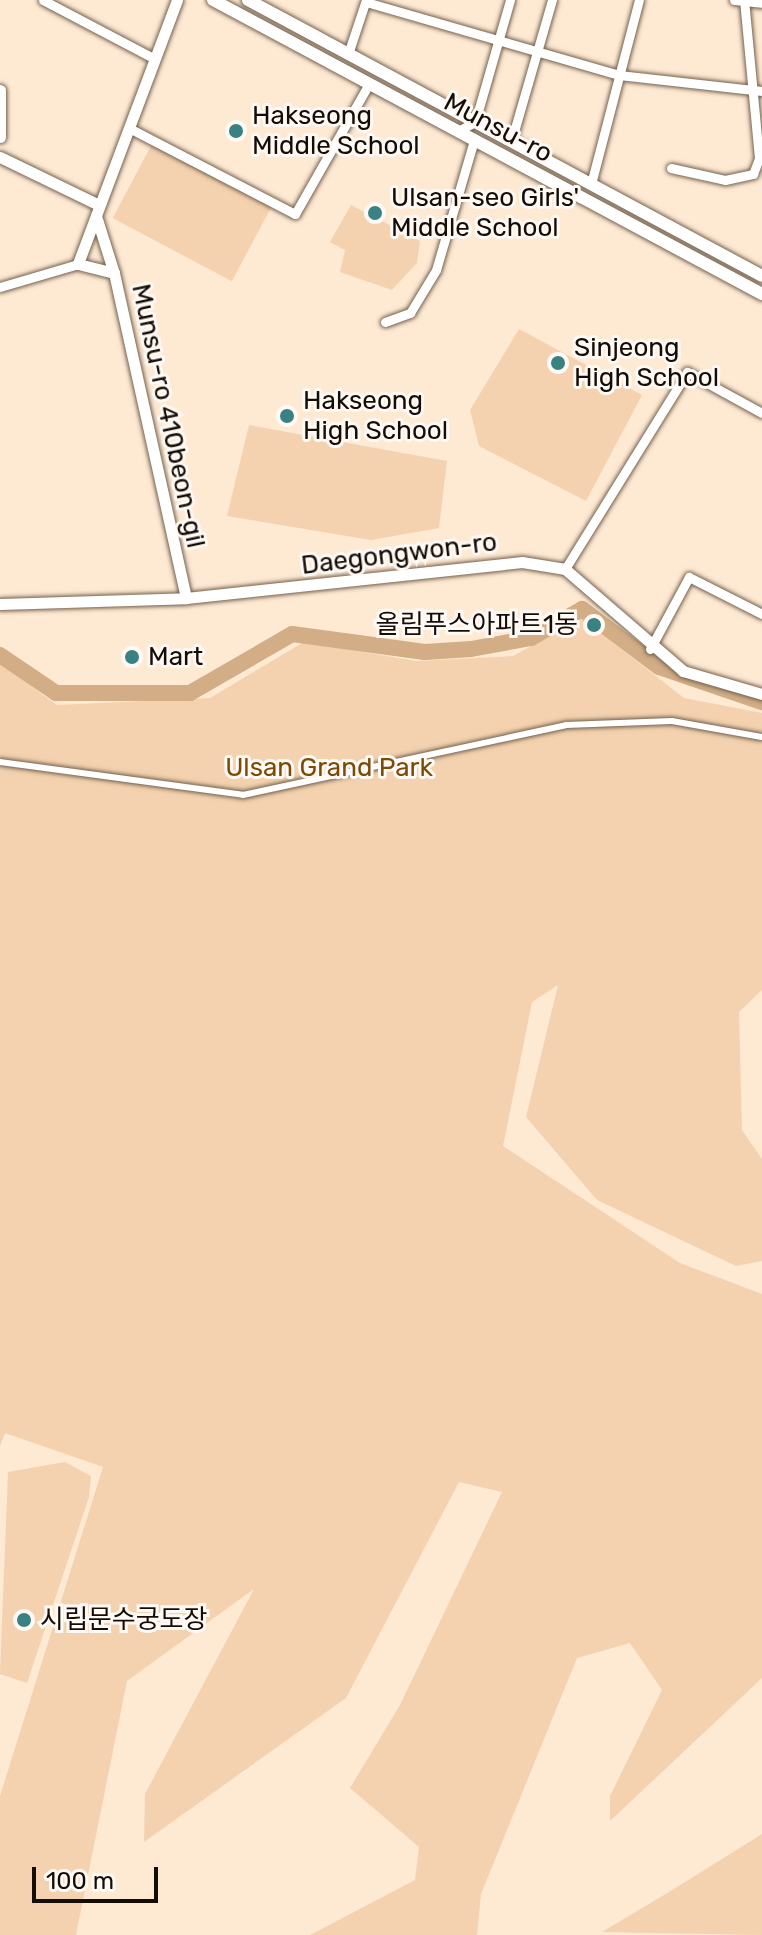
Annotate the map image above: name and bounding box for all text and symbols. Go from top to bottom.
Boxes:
street label: Munsu-ro [439,87,557,169]
place label: Hakseong Middle School [252,100,420,162]
marker: Hakseong Middle School [227,122,245,140]
place label: Ulsan-seo Girls' Middle School [391,182,579,244]
marker: Ulsan-seo Girls' Middle School [366,204,384,222]
street label: Munsu-ro 410beon-gil [125,281,211,551]
place label: Sinjeong High School [574,332,719,394]
marker: Sinjeong High School [549,354,567,372]
place label: Hakseong High School [303,385,448,446]
marker: Hakseong High School [278,407,296,425]
street label: Daegongwon-ro [299,527,499,581]
place label: 올림푸스아파트1동 [376,609,578,641]
marker: 올림푸스아파트1동 [585,616,603,634]
place label: Mart [148,641,203,673]
marker: Mart [123,648,141,666]
park label: Ulsan Grand Park [225,752,433,784]
place label: 시립문수궁도장 [40,1604,207,1636]
marker: 시립문수궁도장 [15,1611,33,1629]
scale bar [36,1851,162,1901]
text: 100 m [46,1867,114,1895]

